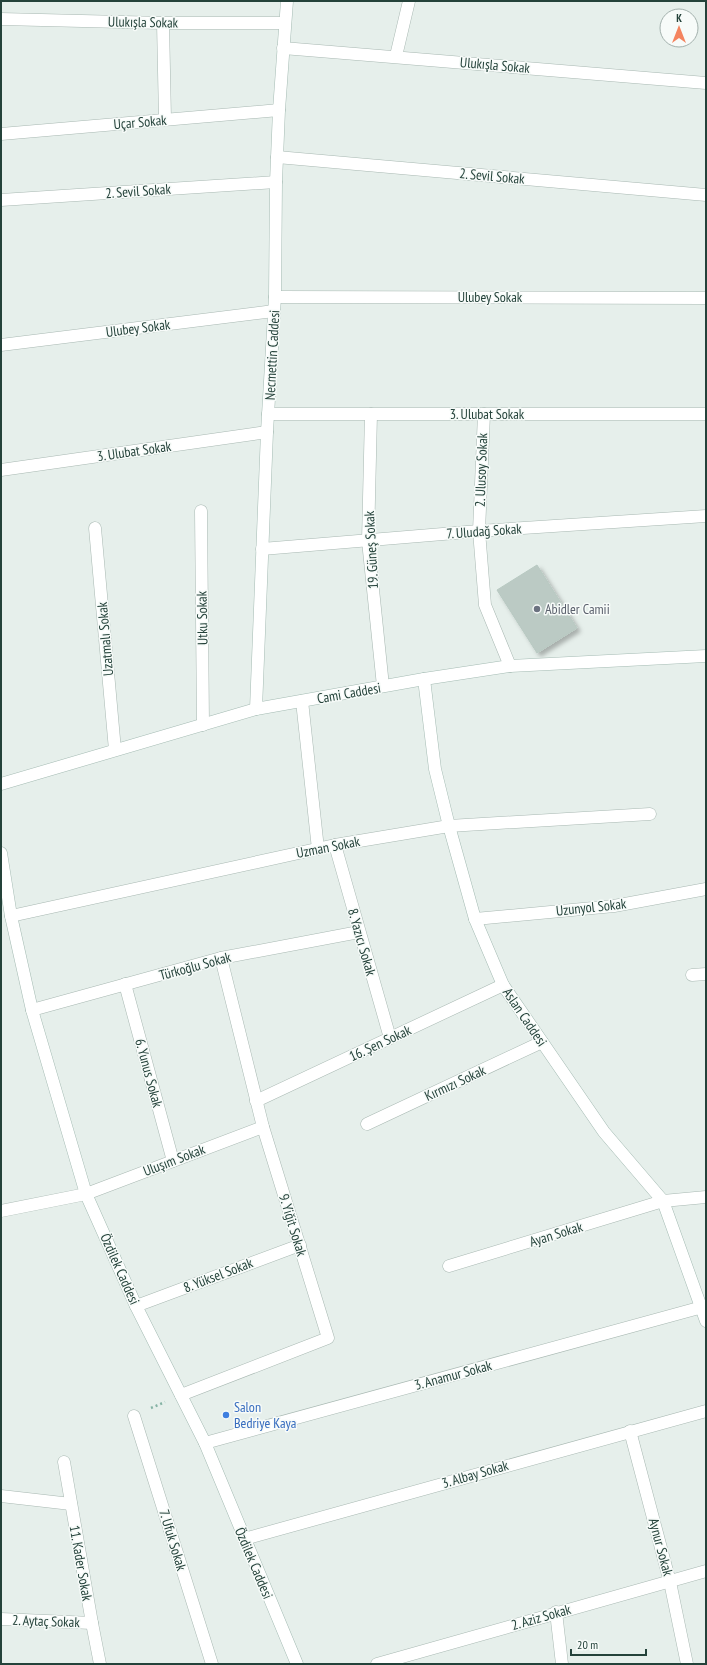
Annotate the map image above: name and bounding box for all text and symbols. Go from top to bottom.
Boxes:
north arrow [659,8,699,48]
text: K [676,11,682,25]
street label: Ulukışla Sokak [108,12,179,32]
street label: Ulukışla Sokak [459,53,531,77]
street label: Uçar Sokak [113,111,168,133]
street label: 2. Sevil Sokak [459,164,526,188]
street label: 2. Sevil Sokak [105,180,172,202]
street label: Ulubey Sokak [458,288,523,306]
street label: Necmettin Caddesi [261,309,283,401]
street label: Ulubey Sokak [105,315,172,341]
street label: 3. Ulubat Sokak [450,405,525,423]
street label: 2. Ulusoy Sokak [471,432,491,508]
street label: 3. Ulubat Sokak [96,437,173,465]
street label: 19. Güneş Sokak [360,510,382,590]
street label: 7. Uludağ Sokak [446,519,523,543]
street label: Utku Sokak [193,590,211,645]
place label: Abidler Camii [545,600,610,618]
street label: Uzatmalı Sokak [93,601,117,677]
marker: Abidler Camii [532,604,542,614]
street label: Cami Caddesi [316,679,382,707]
street label: Uzman Sokak [295,832,362,862]
street label: Uzunyol Sokak [555,894,628,920]
street label: 8. Yazıcı Sokak [344,906,380,978]
street label: Türkoğlu Sokak [157,948,233,984]
street label: Aslan Caddesi [499,984,551,1050]
street label: 16. Şen Sokak [346,1021,414,1065]
street label: 6. Yunus Sokak [131,1037,167,1110]
street label: Kırmızı Sokak [422,1061,489,1105]
street label: Uluşım Sokak [140,1140,208,1180]
street label: 9. Yiğit Sokak [275,1192,311,1259]
street label: Ayan Sokak [527,1217,585,1251]
street label: Özdilek Caddesi [96,1231,144,1307]
street label: 8. Yüksel Sokak [181,1253,256,1296]
street label: 3. Anamur Sokak [412,1356,494,1394]
place label: Salon Bedriye Kaya [234,1398,296,1432]
marker: Salon Bedriye Kaya [221,1410,231,1420]
street label: 3. Albay Sokak [440,1456,511,1492]
street label: 7. Ufuk Sokak [155,1507,191,1573]
street label: Aynur Sokak [645,1516,677,1578]
street label: 11. Kader Sokak [65,1524,97,1603]
street label: Özdilek Caddesi [231,1524,277,1602]
street label: 2. Aziz Sokak [509,1600,573,1634]
street label: 2. Aytaç Sokak [12,1611,81,1631]
scale bar [571,1631,646,1657]
text: 20 m [577,1637,598,1652]

